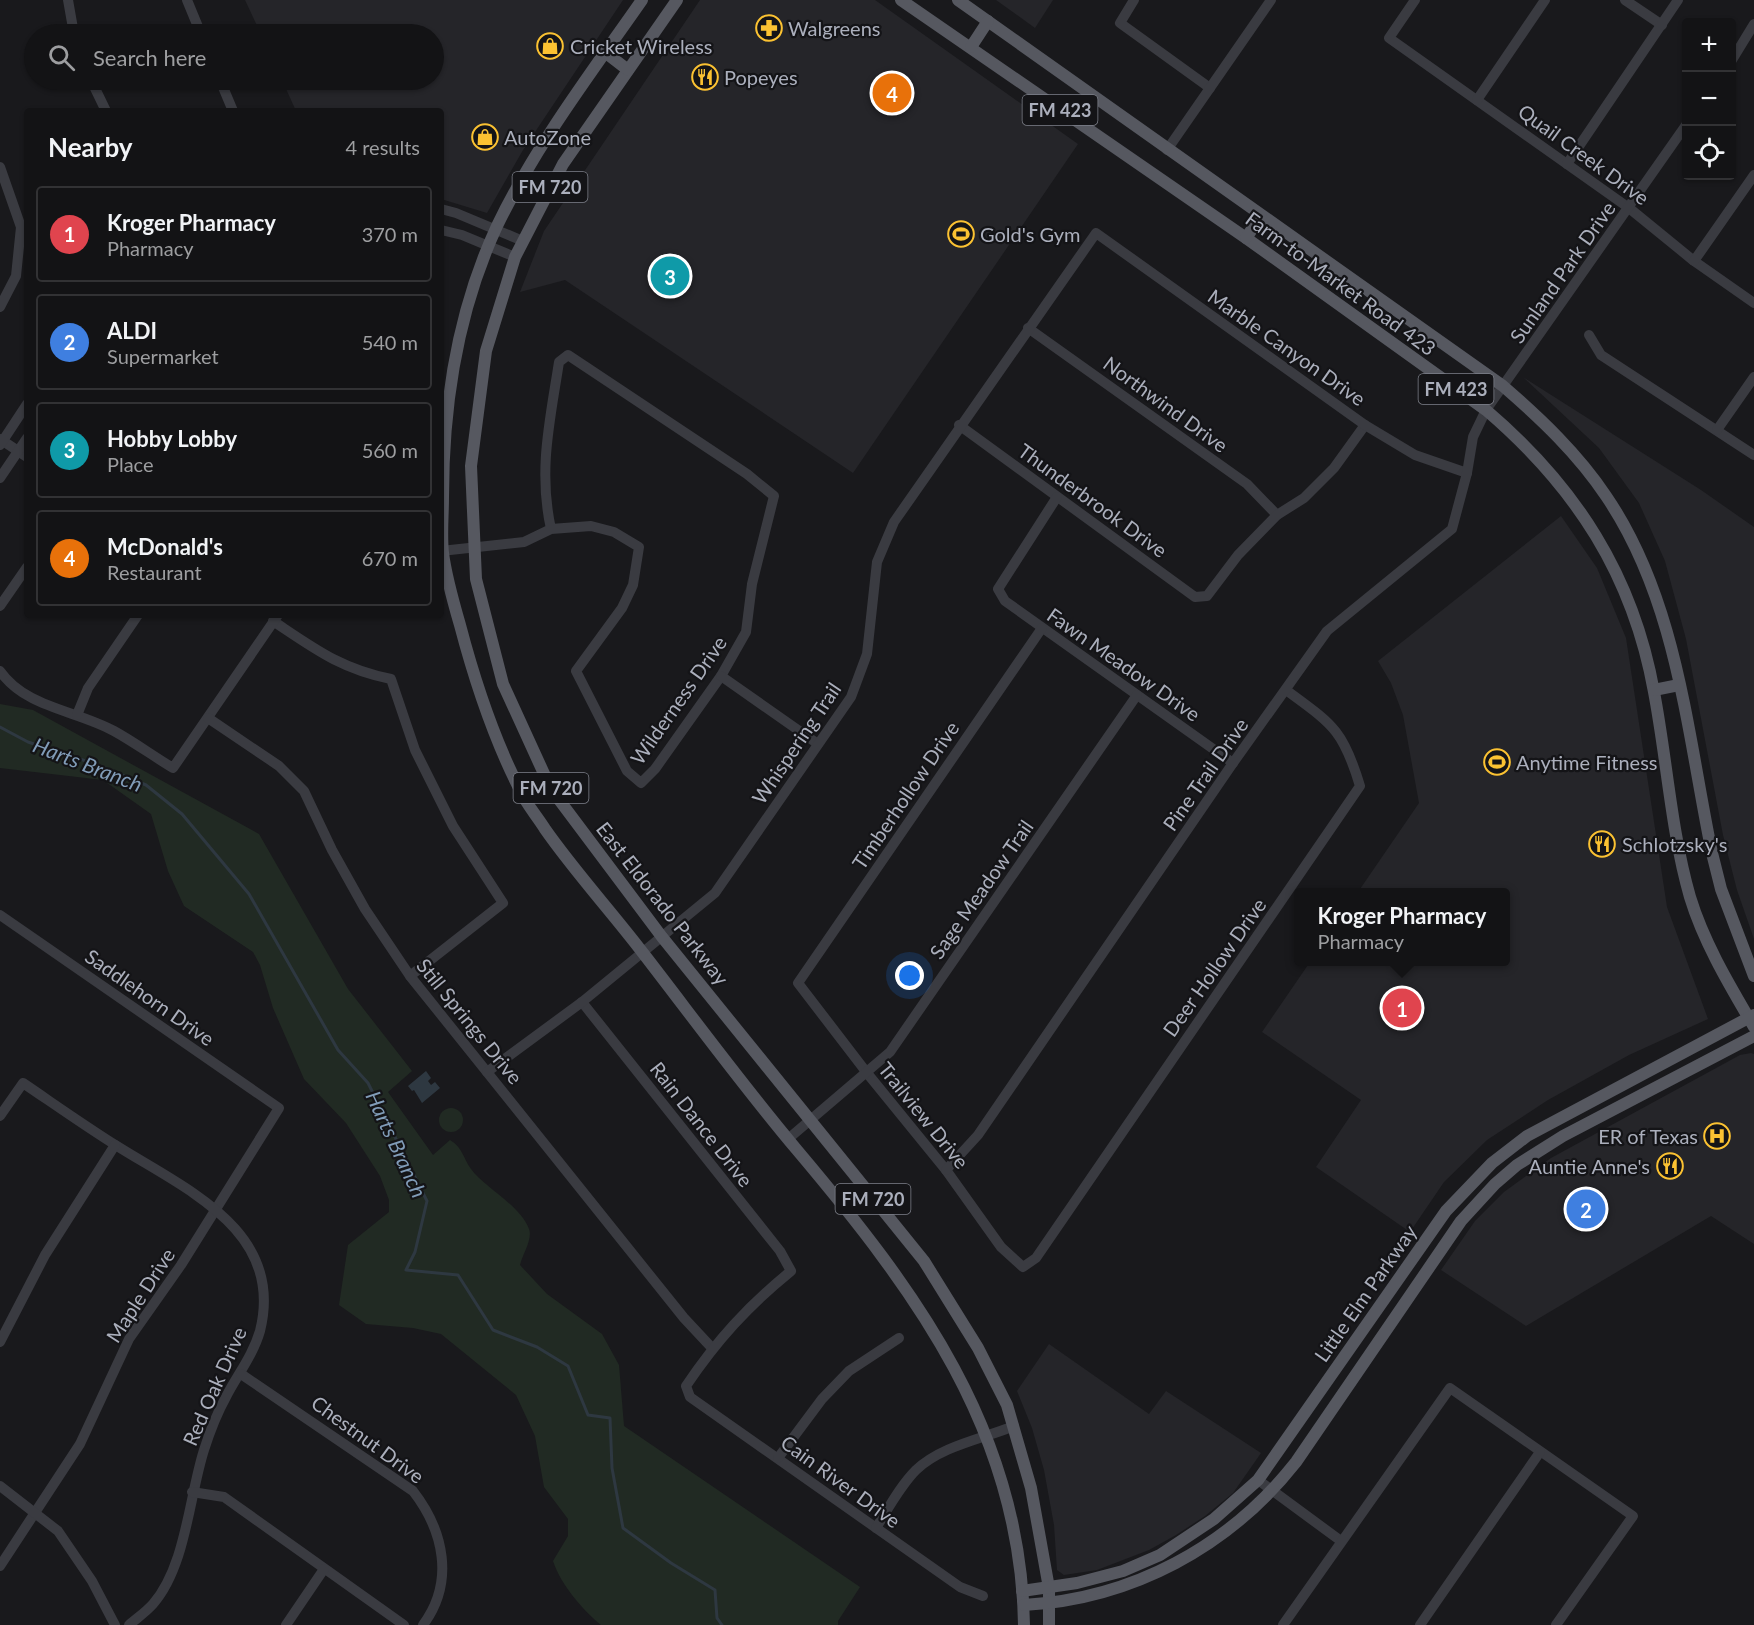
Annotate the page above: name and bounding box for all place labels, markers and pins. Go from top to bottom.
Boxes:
pharmacy icon: Walgreens [754,13,784,43]
place label: Walgreens [788,16,880,40]
shop icon: Cricket Wireless [535,31,565,61]
place label: Cricket Wireless [570,34,713,58]
restaurant icon: Popeyes [690,62,720,92]
place label: Popeyes [724,65,798,89]
pin: 4 [872,70,912,116]
shop icon: AutoZone [470,122,500,152]
place label: AutoZone [504,125,591,149]
sports icon: Gold's Gym [946,219,976,249]
place label: Gold's Gym [980,222,1080,246]
pin: 3 [650,254,690,298]
sports icon: Anytime Fitness [1482,747,1512,777]
place label: Anytime Fitness [1516,750,1657,774]
restaurant icon: Schlotzsky's [1587,829,1617,859]
place label: Schlotzsky's [1622,832,1727,856]
pin: 1 [1382,986,1422,1030]
hospital icon: ER of Texas [1702,1121,1732,1151]
place label: ER of Texas [1598,1124,1698,1148]
restaurant icon: Auntie Anne's [1655,1151,1685,1181]
place label: Auntie Anne's [1529,1154,1650,1178]
pin: 2 [1566,1186,1606,1232]

